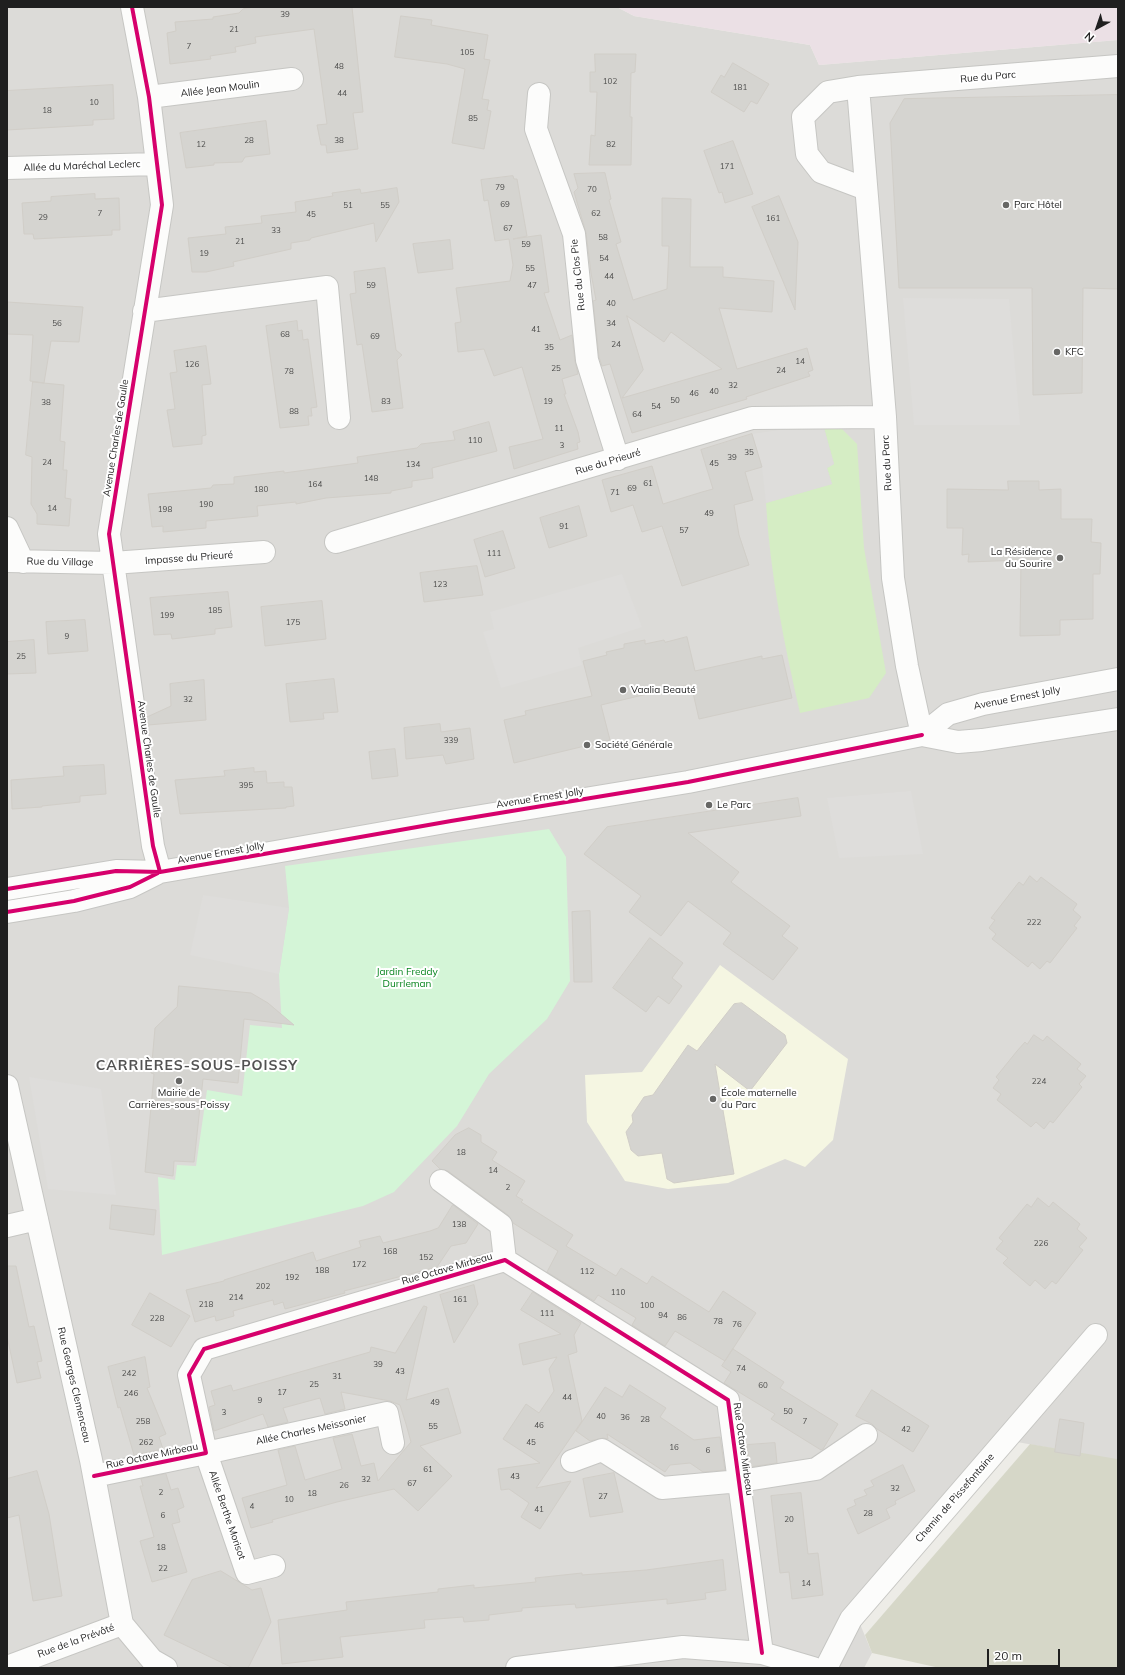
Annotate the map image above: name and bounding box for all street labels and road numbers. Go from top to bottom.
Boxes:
street label: Rue du Parc [960,69,1016,85]
street label: Allée Jean Moulin [180,78,260,100]
street label: Allée du Maréchal Leclerc [23,158,141,174]
street label: Rue du Clos Pie [568,239,588,311]
street label: Avenue Charles de Gaulle [101,379,131,497]
street label: Rue du Parc [880,435,894,491]
street label: Rue du Prieuré [574,446,642,478]
street label: Impasse du Prieuré [145,549,233,567]
street label: Rue du Village [27,555,93,569]
street label: Avenue Ernest Jolly [972,684,1062,712]
street label: Avenue Charles de Gaulle [135,699,163,819]
street label: Avenue Ernest Jolly [495,785,585,811]
street label: Avenue Ernest Jolly [176,839,266,867]
street label: Rue Octave Mirbeau [400,1250,494,1288]
street label: Rue Georges Clemenceau [55,1326,93,1444]
street label: Rue Octave Mirbeau [731,1402,755,1496]
street label: Allée Charles Meissonier [255,1412,367,1448]
street label: Rue Octave Mirbeau [105,1440,199,1472]
street label: Chemin de Pissefontaine [913,1451,997,1545]
street label: Allée Berthe Morisot [206,1469,248,1561]
street label: Rue de la Prévôté [36,1622,116,1660]

